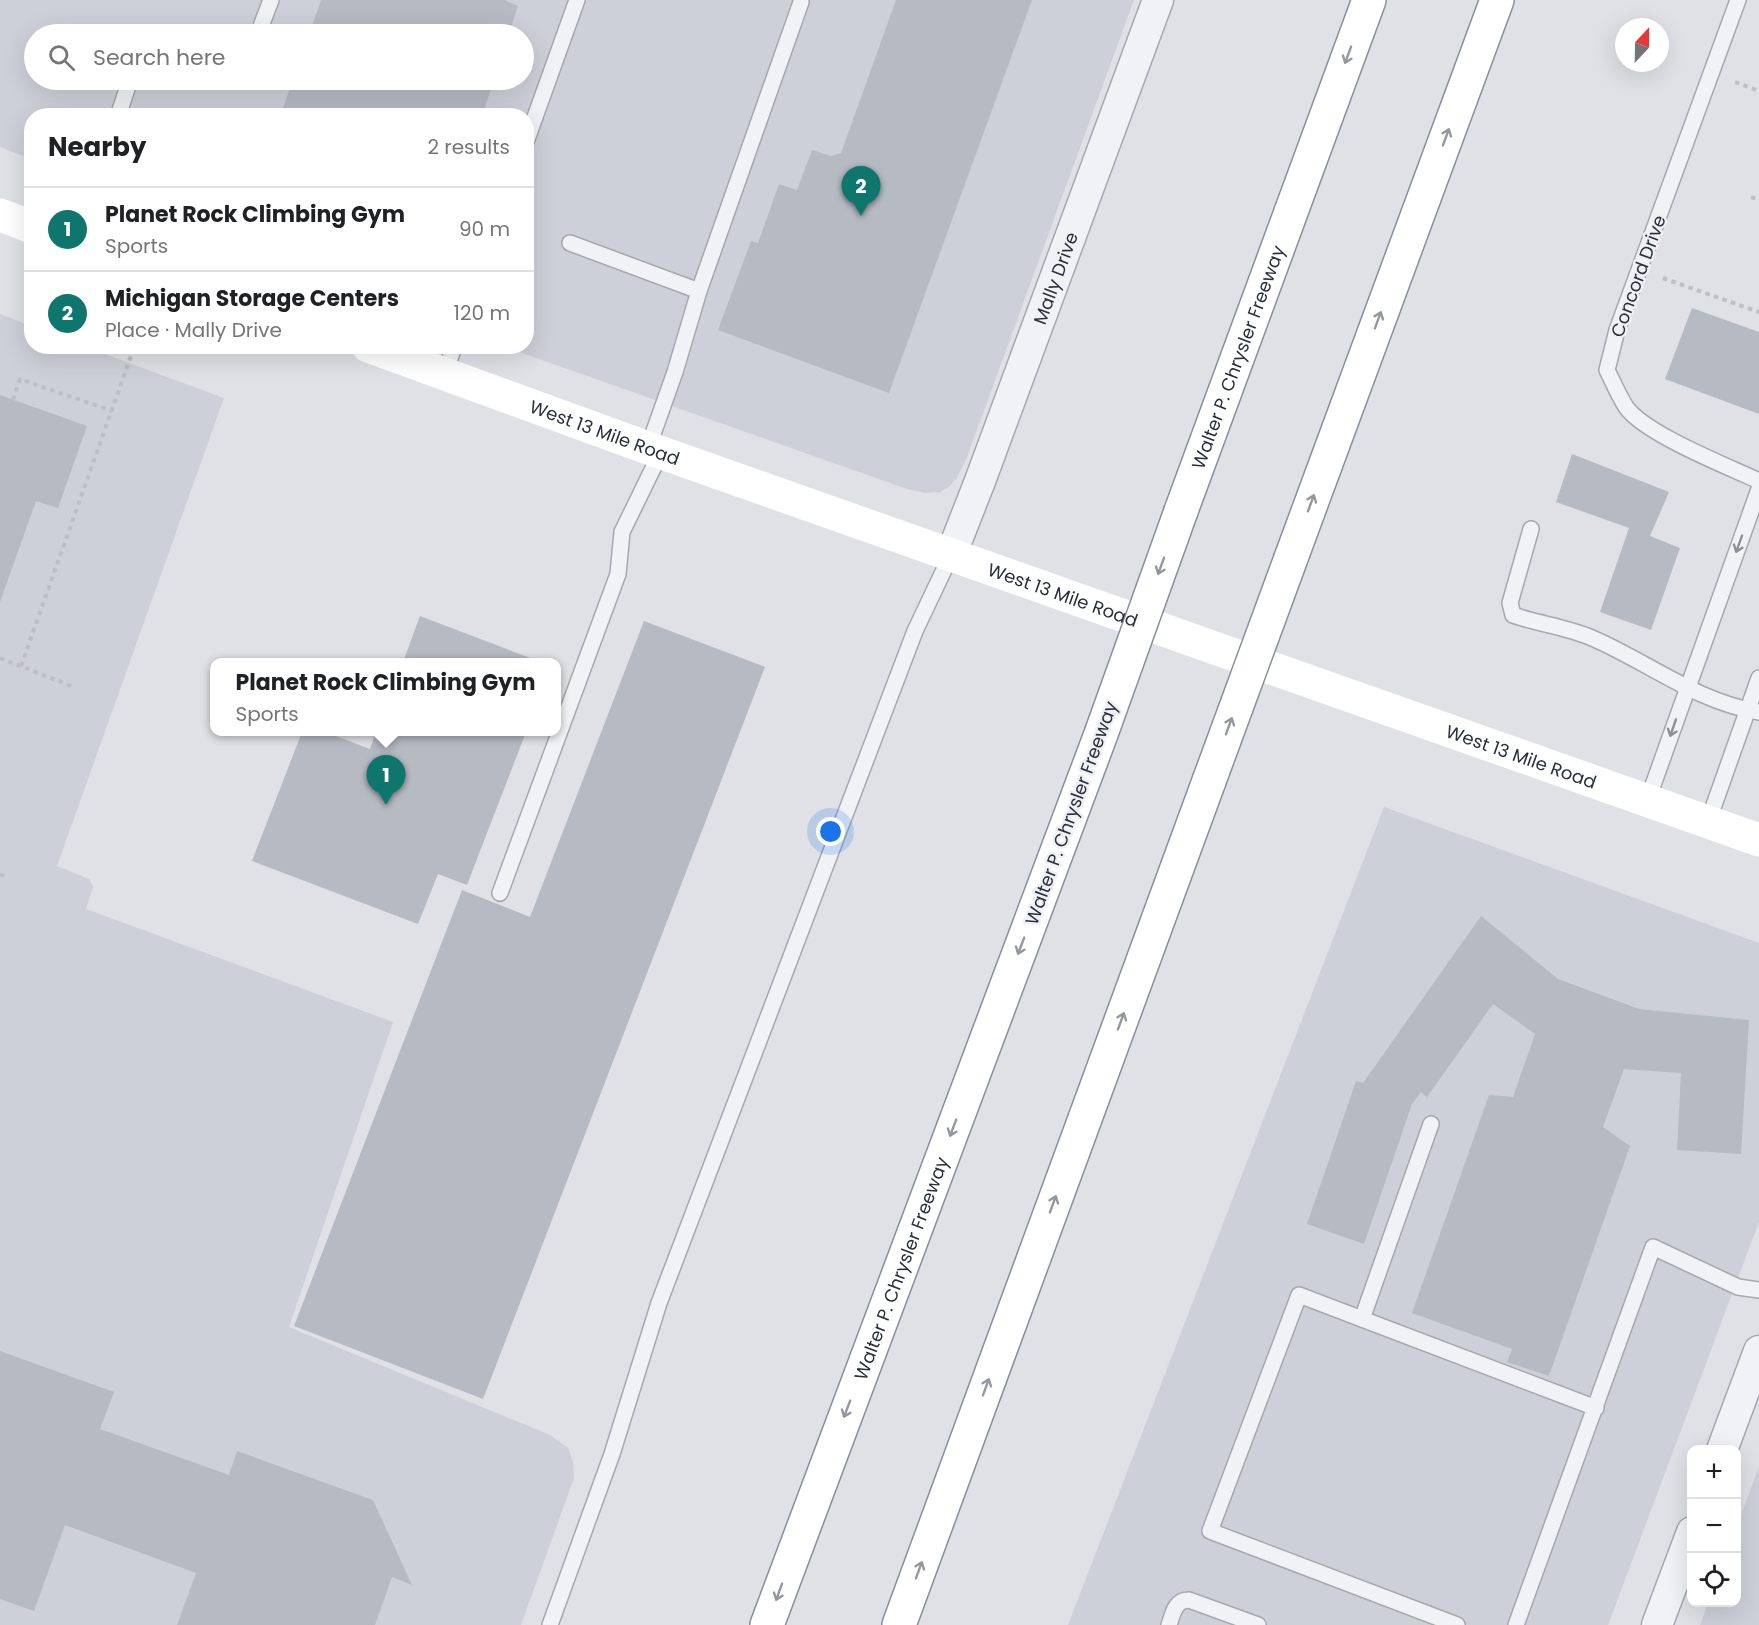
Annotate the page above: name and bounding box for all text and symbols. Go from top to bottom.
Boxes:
north arrow [1615,18,1669,72]
search box [24,24,534,90]
icon: search [45,41,78,74]
text: Search here [93,42,226,73]
one-way arrow [1342,45,1353,64]
one-way arrow [1441,128,1452,147]
text: Nearby [48,129,146,165]
text: 2 results [427,133,510,161]
pin: 2 [842,166,880,216]
text: Planet Rock Climbing Gym [105,199,405,230]
street label: Concord Drive [1604,211,1672,341]
text: 1 [64,215,71,243]
text: 90 m [459,215,510,243]
street label: Mally Drive [1027,228,1084,328]
text: Sports [105,232,168,260]
street label: Walter P. Chrysler Freeway [1185,242,1290,472]
text: Michigan Storage Centers [105,283,399,314]
text: 2 [62,299,73,327]
text: 120 m [454,299,510,327]
one-way arrow [1374,311,1385,330]
text: Place · Mally Drive [105,316,282,344]
street label: West 13 Mile Road [526,393,683,471]
one-way arrow [1306,494,1317,513]
one-way arrow [1733,534,1744,553]
street label: West 13 Mile Road [984,556,1142,632]
one-way arrow [1154,556,1165,575]
popup [210,658,561,736]
text: Planet Rock Climbing Gym [236,667,535,698]
street label: Walter P. Chrysler Freeway [1019,698,1123,928]
text: Sports [236,700,299,728]
one-way arrow [1224,717,1235,736]
street label: West 13 Mile Road [1443,718,1600,794]
one-way arrow [1667,718,1678,736]
pin: 1 [366,756,406,805]
your location [816,817,845,846]
one-way arrow [1015,936,1026,954]
one-way arrow [1116,1012,1127,1031]
one-way arrow [947,1118,958,1137]
street label: Walter P. Chrysler Freeway [848,1153,954,1383]
one-way arrow [1049,1195,1060,1214]
one-way arrow [982,1378,993,1397]
one-way arrow [841,1399,852,1418]
map controls [1687,1445,1741,1607]
button: + [1687,1445,1741,1499]
button: − [1687,1499,1741,1553]
button: locate [1687,1553,1741,1607]
one-way arrow [915,1561,926,1580]
one-way arrow [773,1582,784,1601]

